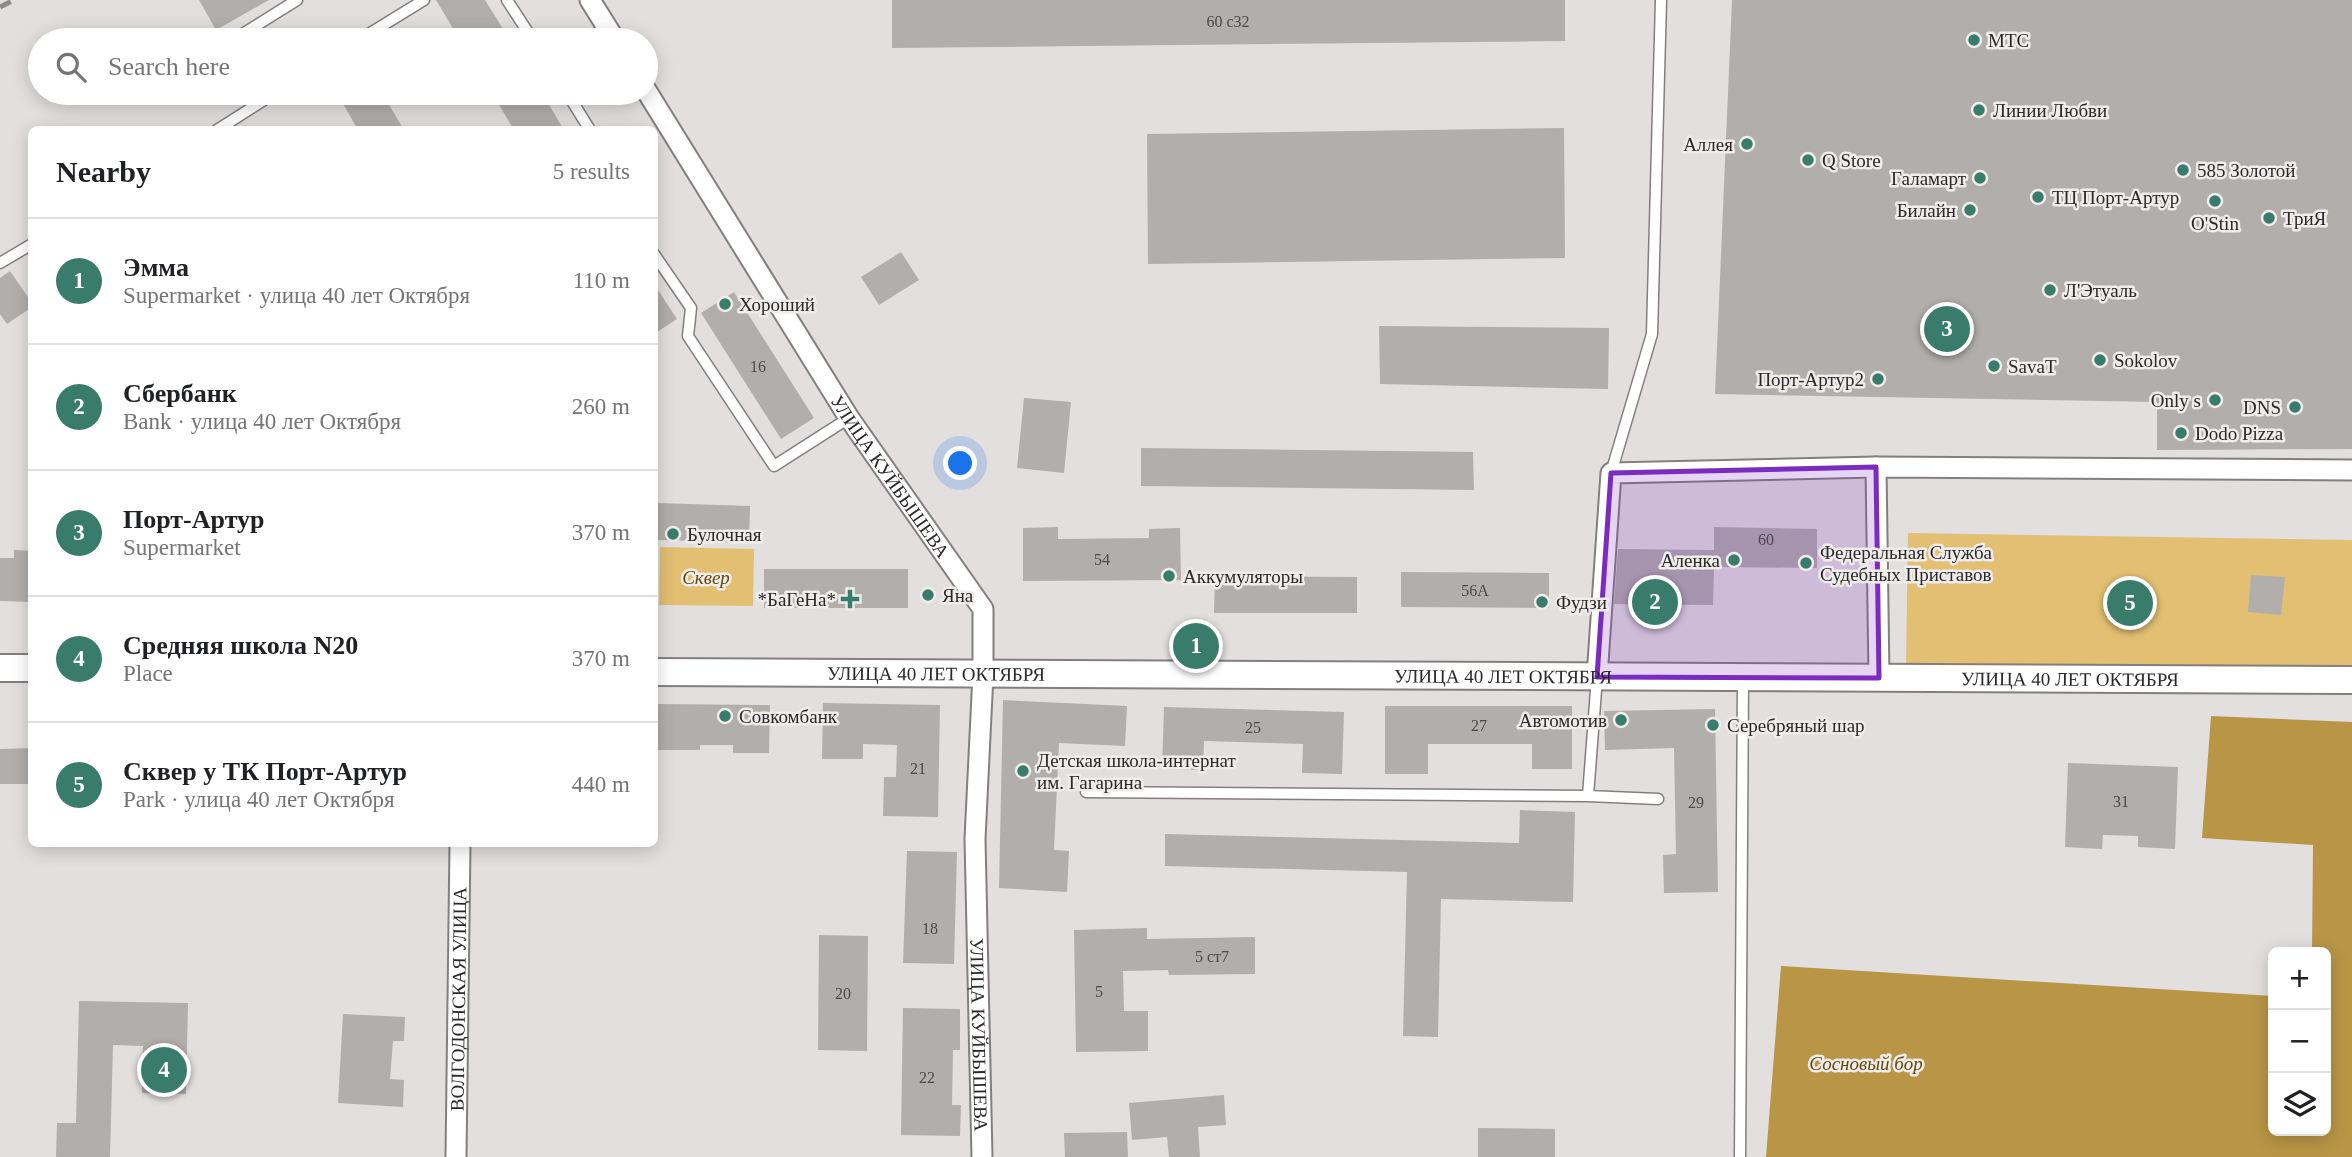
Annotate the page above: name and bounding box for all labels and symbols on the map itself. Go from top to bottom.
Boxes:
house number: 60 с32 [1206,13,1250,30]
place label: МТС [1988,30,2029,51]
marker: МТС [1966,32,1982,48]
place label: Линии Любви [1993,100,2107,121]
marker: Линии Любви [1971,102,1987,118]
place label: Аллея [1683,134,1733,155]
marker: Аллея [1739,136,1755,152]
place label: Q Store [1822,150,1881,171]
marker: Q Store [1800,152,1816,168]
place label: 585 Золотой [2197,160,2295,181]
marker: 585 Золотой [2175,162,2191,178]
place label: Галамарт [1891,168,1967,189]
marker: Галамарт [1972,170,1988,186]
place label: ТЦ Порт-Артур [2052,187,2179,208]
marker: ТЦ Порт-Артур [2030,189,2046,205]
marker: O'Stin [2207,193,2223,209]
place label: Билайн [1897,200,1956,221]
marker: Билайн [1962,202,1978,218]
place label: ТриЯ [2283,208,2327,229]
marker: ТриЯ [2261,210,2277,226]
place label: O'Stin [2191,213,2239,234]
place label: Л'Этуаль [2064,280,2137,301]
marker: Л'Этуаль [2042,282,2058,298]
place label: Хороший [739,294,815,315]
marker: Хороший [717,296,733,312]
pin: 3 [1924,303,1970,355]
place label: Sokolov [2114,350,2178,371]
marker: Sokolov [2092,352,2108,368]
place label: SavaT [2008,356,2057,377]
house number: 16 [750,358,766,375]
marker: SavaT [1986,358,2002,374]
place label: Порт-Артур2 [1757,369,1864,390]
marker: Порт-Артур2 [1870,371,1886,387]
place label: Only s [2151,390,2201,411]
street label: УЛИЦА КУЙБЫШЕВА [827,391,954,562]
marker: Only s [2207,392,2223,408]
place label: DNS [2243,397,2281,418]
marker: DNS [2287,399,2303,415]
place label: Dodo Pizza [2195,423,2284,444]
marker: Dodo Pizza [2173,425,2189,441]
your location [943,446,977,480]
place label: Булочная [687,524,762,545]
marker: Булочная [665,526,681,542]
house number: 60 [1758,531,1774,548]
place label: Федеральная Служба Судебных Приставов [1820,542,1993,585]
place label: Аленка [1661,550,1721,571]
house number: 54 [1094,551,1110,568]
marker: Аленка [1726,552,1742,568]
marker: Федеральная Служба Судебных Приставов [1798,555,1814,571]
place label: Аккумуляторы [1183,566,1303,587]
park label: Сквер [682,567,730,588]
marker: Аккумуляторы [1161,568,1177,584]
pin: 2 [1632,576,1678,628]
pin: 5 [2107,577,2153,629]
house number: 56А [1461,582,1489,599]
place label: Яна [942,585,974,606]
marker: Яна [920,587,936,603]
place label: *БаГеНа* [758,589,836,610]
marker: *БаГеНа* [842,591,858,607]
place label: Фудзи [1556,592,1607,613]
marker: Фудзи [1534,594,1550,610]
pin: 1 [1173,620,1219,672]
street label: УЛИЦА 40 ЛЕТ ОКТЯБРЯ [827,662,1045,684]
street label: УЛИЦА 40 ЛЕТ ОКТЯБРЯ [1394,665,1612,687]
street label: УЛИЦА 40 ЛЕТ ОКТЯБРЯ [1961,668,2179,690]
place label: Совкомбанк [739,706,838,727]
marker: Совкомбанк [717,708,733,724]
place label: Автомотив [1519,710,1607,731]
marker: Автомотив [1613,712,1629,728]
place label: Серебряный шар [1727,715,1865,736]
house number: 27 [1471,717,1487,734]
marker: Серебряный шар [1705,717,1721,733]
house number: 25 [1245,719,1261,736]
place label: Детская школа-интернат им. Гагарина [1037,750,1237,793]
house number: 21 [910,760,926,777]
marker: Детская школа-интернат им. Гагарина [1015,763,1031,779]
house number: 31 [2113,793,2129,810]
house number: 29 [1688,794,1704,811]
street label: ВОЛГОДОНСКАЯ УЛИЦА [446,887,470,1111]
house number: 18 [922,920,938,937]
street label: УЛИЦА КУЙБЫШЕВА [967,938,992,1132]
house number: 5 ст7 [1195,948,1229,965]
house number: 5 [1095,983,1103,1000]
house number: 20 [835,985,851,1002]
pin: 4 [141,1044,187,1096]
park label: Сосновый бор [1809,1053,1923,1074]
house number: 22 [919,1069,935,1086]

